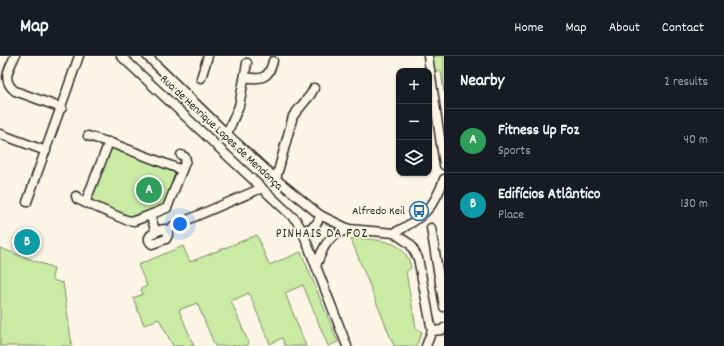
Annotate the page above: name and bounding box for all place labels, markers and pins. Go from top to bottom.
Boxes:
pin: A [136,175,162,205]
bus stop icon: Alfredo Keil [408,200,430,222]
place label: Alfredo Keil [352,203,405,220]
pin: B [14,227,40,257]

